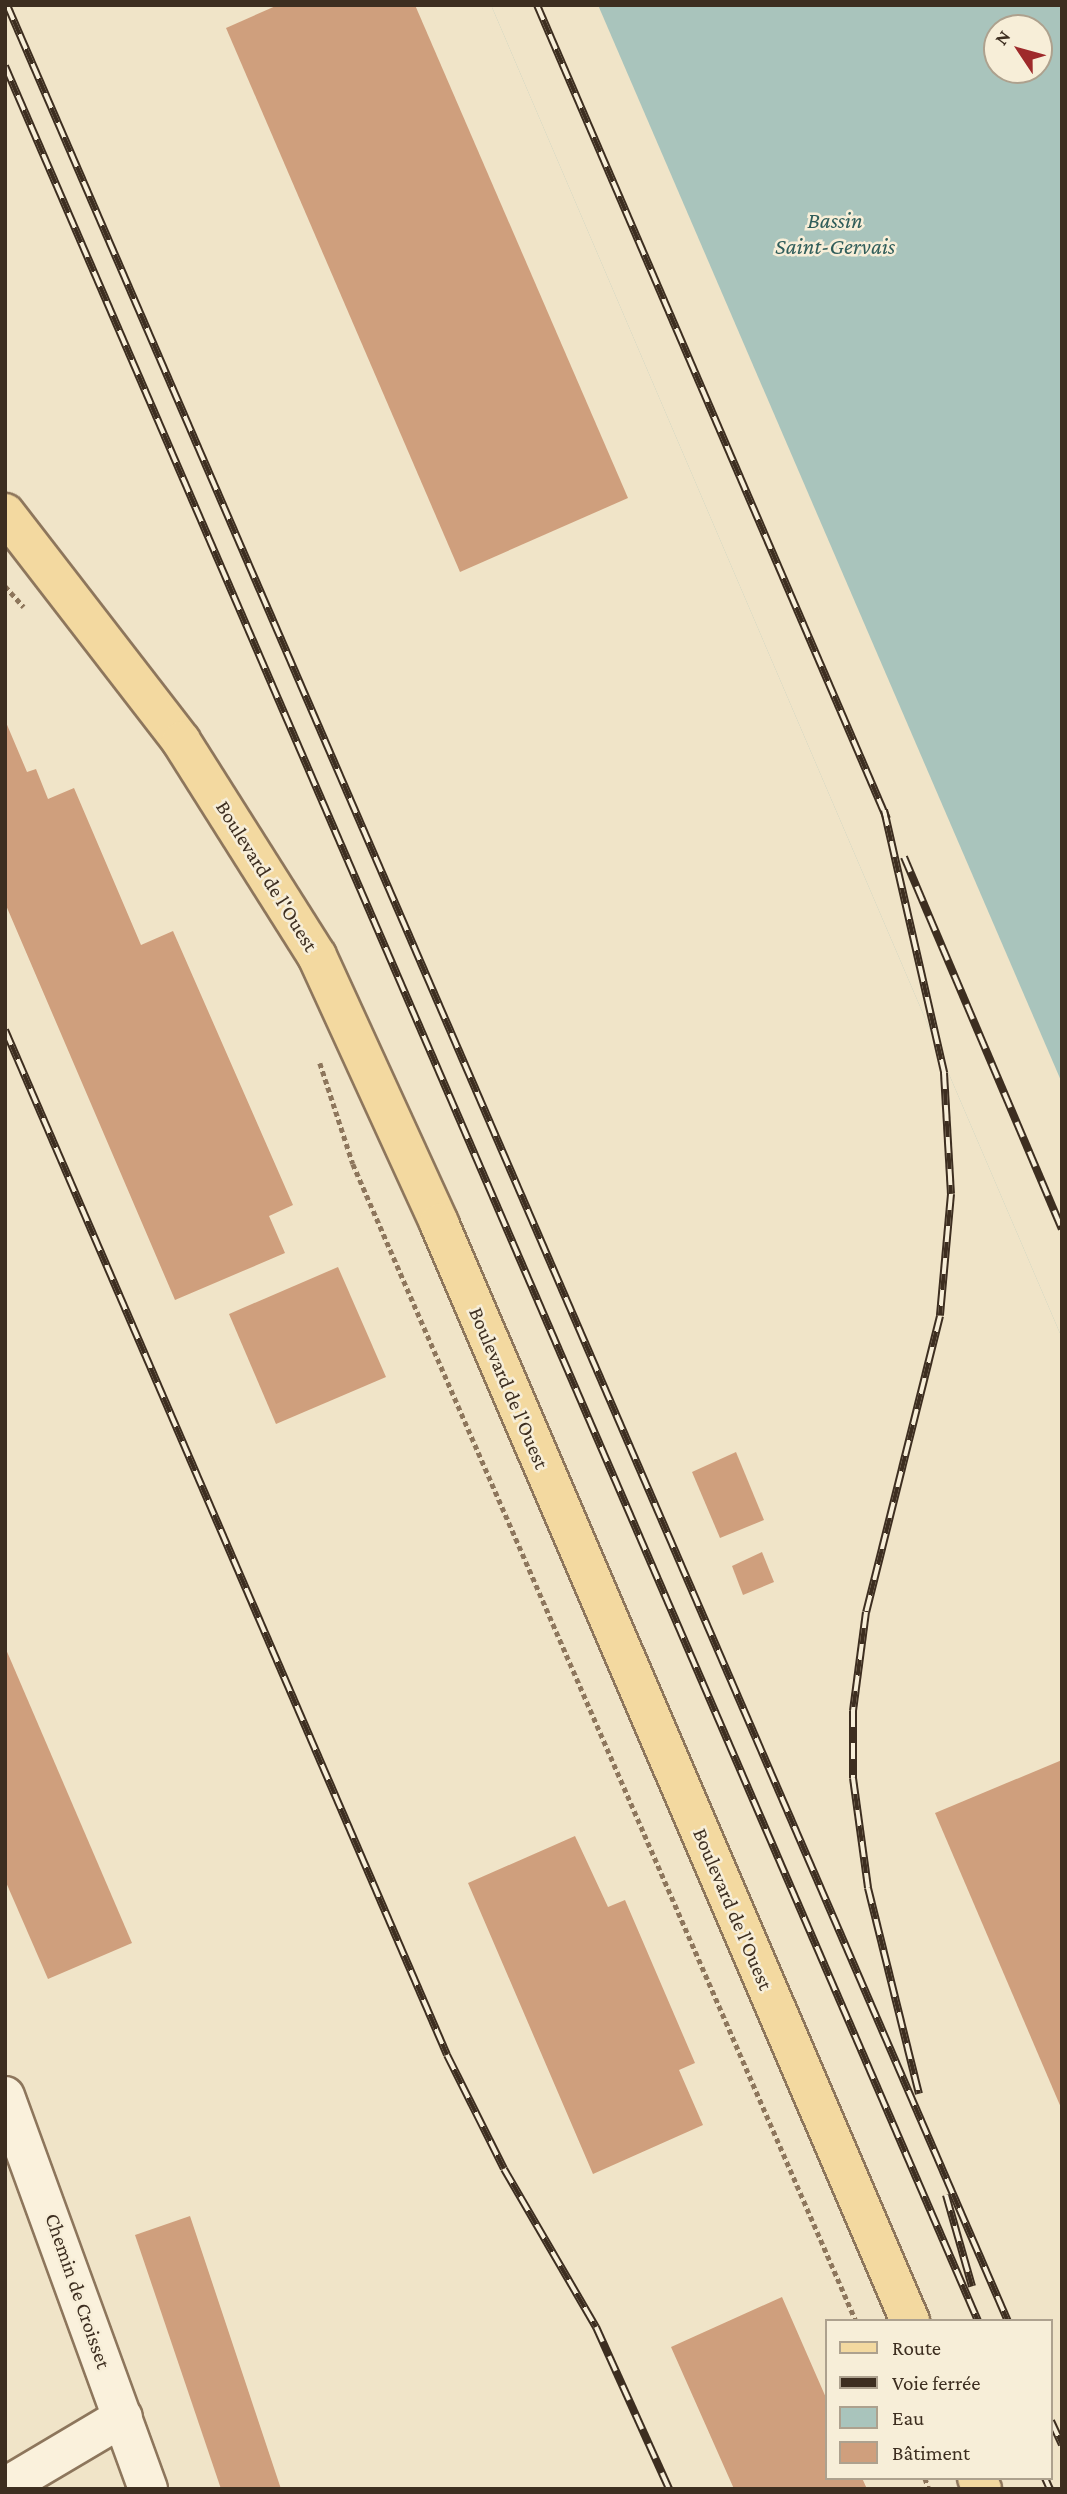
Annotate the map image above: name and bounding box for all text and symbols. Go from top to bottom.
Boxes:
north arrow [983,14,1053,84]
text: N [990,26,1015,49]
water label: Bassin Saint-Gervais [775,206,895,260]
street label: Boulevard de l'Ouest [210,796,324,956]
street label: Boulevard de l'Ouest [464,1303,554,1473]
street label: Boulevard de l'Ouest [688,1824,778,1994]
street label: Chemin de Croisset [40,2210,116,2372]
legend [825,2319,1053,2480]
text: Route [892,2336,941,2360]
text: Voie ferrée [892,2371,980,2395]
text: Eau [892,2406,924,2430]
text: Bâtiment [892,2441,970,2465]

